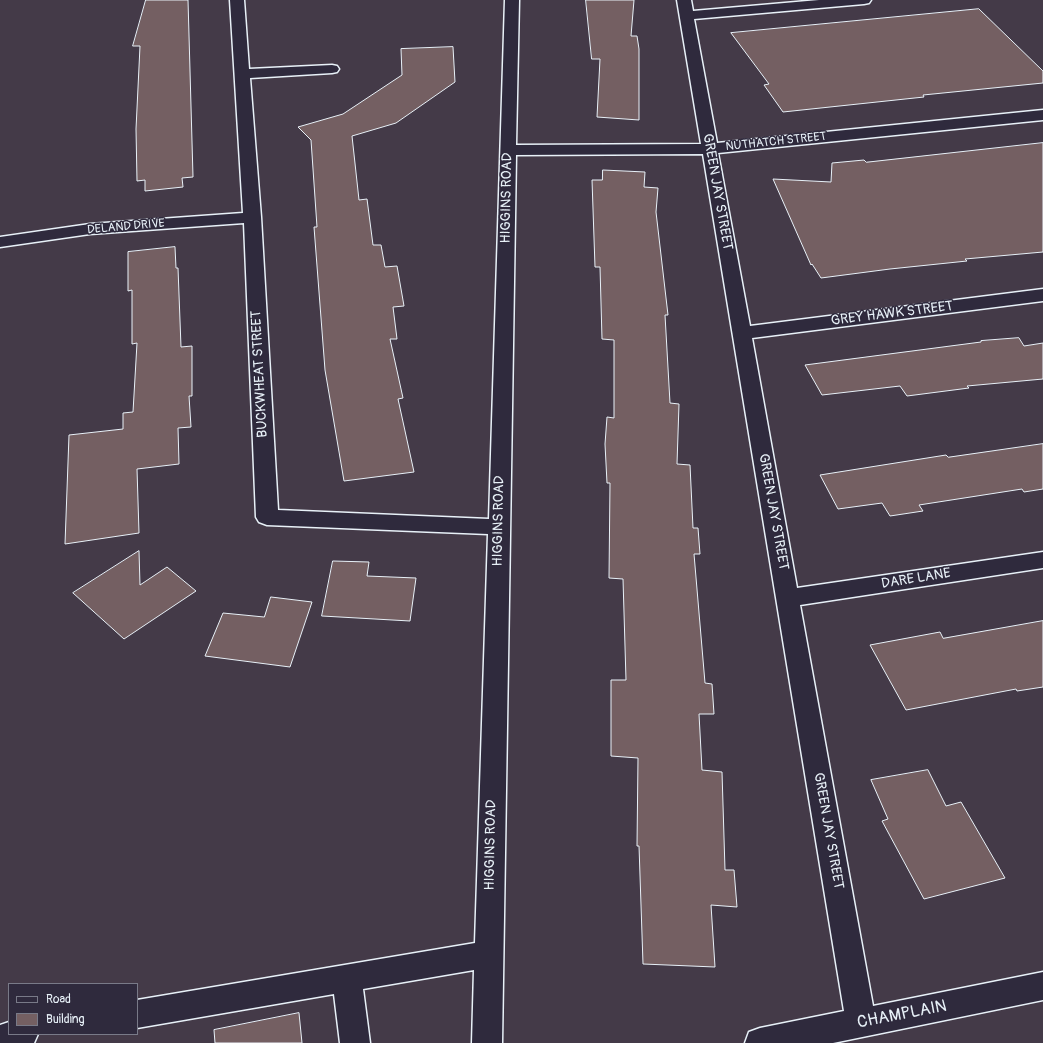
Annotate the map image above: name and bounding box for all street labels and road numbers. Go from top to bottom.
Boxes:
street label: NUTHATCH STREET [725,130,827,154]
street label: GREEN JAY STREET [698,132,736,252]
street label: HIGGINS ROAD [498,152,516,244]
street label: DELAND DRIVE [87,216,165,238]
street label: GREY HAWK STREET [830,298,954,330]
street label: BUCKWHEAT STREET [248,310,272,438]
street label: GREEN JAY STREET [754,452,792,572]
street label: HIGGINS ROAD [490,475,508,567]
street label: DARE LANE [880,565,952,593]
street label: GREEN JAY STREET [809,771,847,891]
street label: HIGGINS ROAD [482,799,500,891]
street label: CHAMPLAIN [855,996,949,1034]

